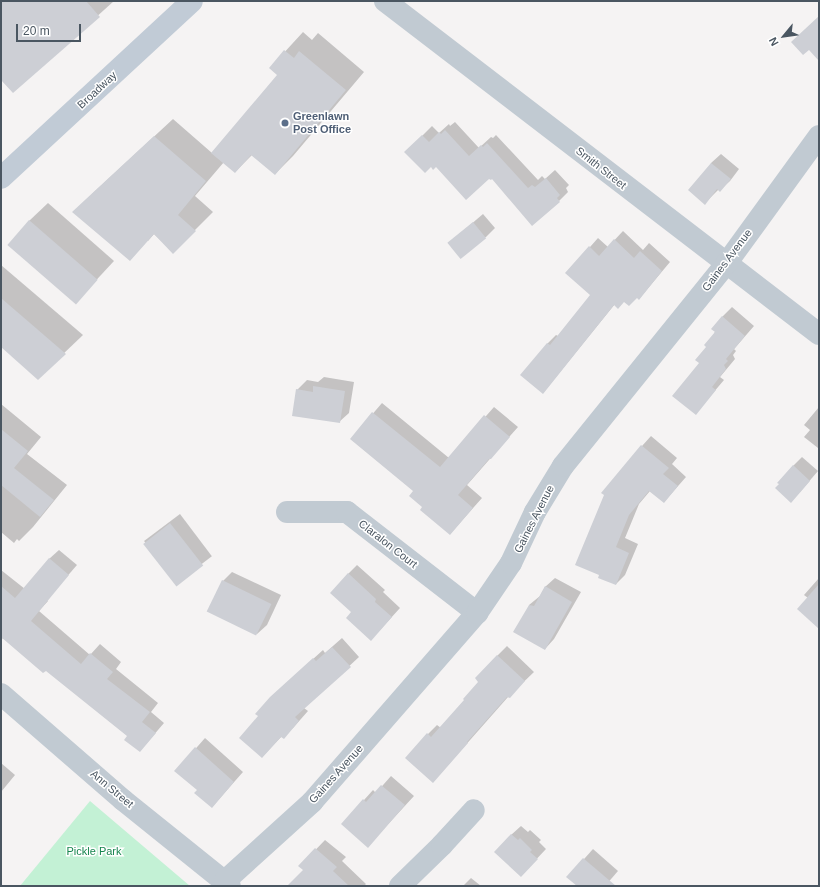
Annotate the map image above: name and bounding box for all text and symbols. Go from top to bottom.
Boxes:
scale bar [18,16,83,42]
north arrow [764,16,804,56]
text: 20 m [23,24,50,38]
text: N [766,35,781,48]
street label: Broadway [75,68,119,112]
place label: Greenlawn Post Office [293,110,351,136]
marker: Greenlawn Post Office [280,118,290,128]
street label: Smith Street [573,144,629,192]
street label: Gaines Avenue [699,226,755,294]
street label: Gaines Avenue [511,483,557,555]
street label: Claralon Court [356,517,420,571]
street label: Gaines Avenue [306,742,366,806]
street label: Ann Street [88,767,136,811]
park label: Pickle Park [66,844,122,858]

